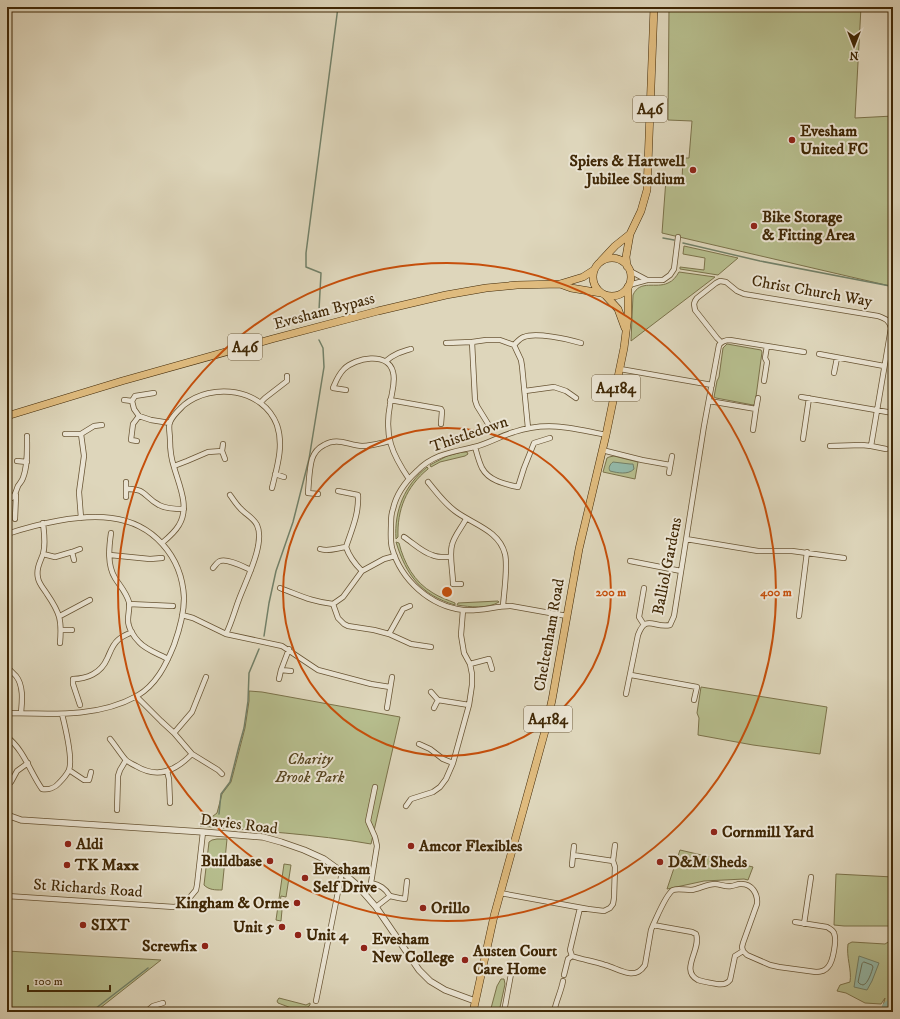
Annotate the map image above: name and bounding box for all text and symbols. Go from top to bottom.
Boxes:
north arrow [834,26,874,66]
text: N [849,48,859,62]
road number: A46 [633,96,667,122]
place label: Evesham United FC [800,121,868,159]
marker: Evesham United FC [787,135,797,145]
place label: Spiers & Hartwell Jubilee Stadium [570,151,686,189]
marker: Spiers & Hartwell Jubilee Stadium [688,165,698,175]
place label: Bike Storage & Fitting Area [762,207,856,245]
marker: Bike Storage & Fitting Area [749,221,759,231]
street label: Christ Church Way [750,271,874,312]
street label: Evesham Bypass [271,288,377,334]
road number: A46 [228,334,262,360]
road number: A4184 [592,375,640,401]
street label: Thistledown [428,411,511,457]
street label: Balliol Gardens [648,516,686,616]
street label: Cheltenham Road [529,577,569,693]
centre of rings [440,585,454,599]
text: 200 m [596,585,626,600]
text: 400 m [759,585,792,600]
road number: A4184 [524,706,572,732]
park label: Charity Brook Park [275,749,345,787]
street label: Davies Road [199,809,279,839]
place label: Cornmill Yard [722,822,815,842]
marker: Cornmill Yard [709,827,719,837]
place label: Aldi [75,834,103,854]
place label: Amcor Flexibles [418,836,523,856]
marker: Aldi [63,839,73,849]
marker: Amcor Flexibles [406,841,416,851]
place label: Buildbase [201,851,262,871]
place label: D&M Sheds [668,852,748,872]
place label: TK Maxx [74,855,139,875]
marker: Buildbase [265,856,275,866]
marker: D&M Sheds [655,857,665,867]
place label: Evesham Self Drive [313,859,377,897]
marker: TK Maxx [62,860,72,870]
marker: Evesham Self Drive [300,873,310,883]
street label: St Richards Road [33,874,143,902]
place label: Kingham & Orme [175,893,289,913]
marker: Kingham & Orme [292,898,302,908]
place label: Orillo [431,898,470,918]
marker: Orillo [418,903,428,913]
place label: SIXT [91,915,131,935]
place label: Unit 5 [233,917,274,937]
marker: SIXT [78,920,88,930]
marker: Unit 5 [277,922,287,932]
place label: Unit 4 [306,925,349,945]
place label: Evesham New College [372,929,454,967]
marker: Unit 4 [293,930,303,940]
place label: Screwfix [142,936,197,956]
marker: Screwfix [200,941,210,951]
place label: Austen Court Care Home [472,941,558,979]
marker: Evesham New College [359,943,369,953]
marker: Austen Court Care Home [460,955,470,965]
scale bar [28,967,110,993]
text: 100 m [34,974,63,989]

